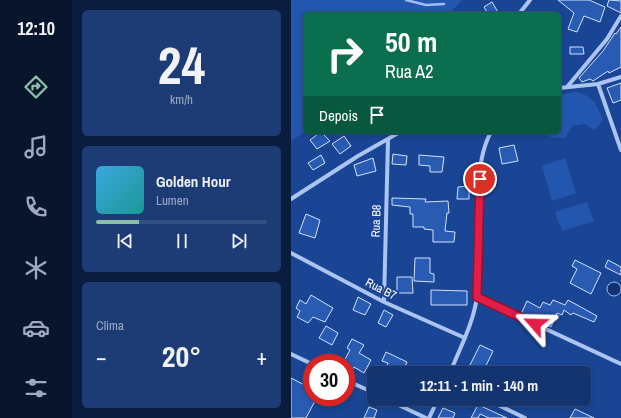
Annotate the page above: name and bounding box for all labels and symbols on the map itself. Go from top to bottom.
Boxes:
pin [463,162,497,196]
street label: Rua B8 [367,204,385,238]
street label: Rua B7 [363,274,400,304]
position arrow [514,303,556,345]
speed limit sign: 30 [303,354,355,406]

